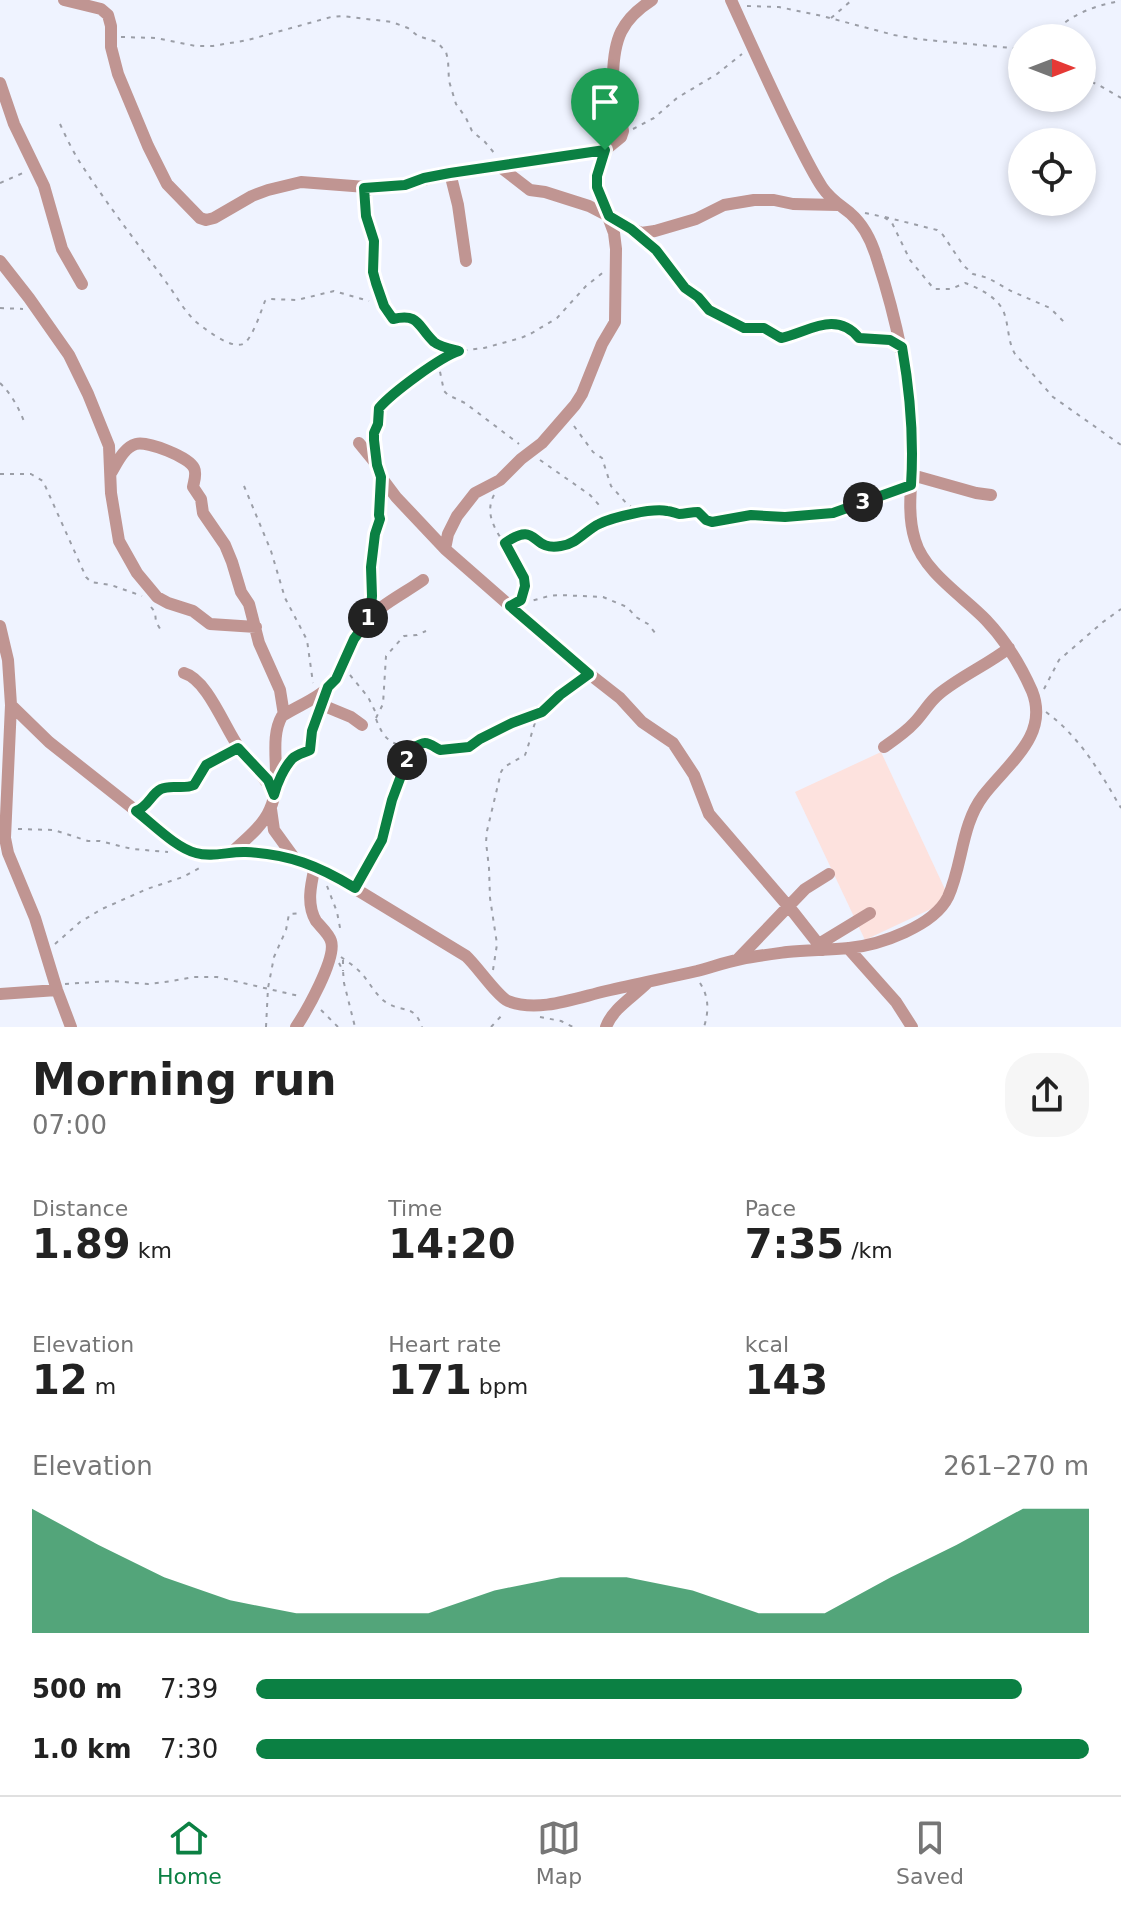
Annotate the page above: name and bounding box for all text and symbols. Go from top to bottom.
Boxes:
north arrow [1008,24,1096,112]
map controls [1008,24,1096,216]
pin [571,68,639,150]
icon: arrive [583,80,627,124]
button: locate [1008,128,1096,216]
pin: 3 [843,482,883,522]
text: 3 [855,489,871,514]
pin: 1 [348,598,388,638]
text: 1 [360,605,376,630]
pin: 2 [387,740,427,780]
text: 2 [399,747,415,772]
button: share [1005,1053,1089,1137]
text: Morning run [32,1054,337,1105]
text: 07:00 [32,1110,107,1140]
text: Distance [32,1196,128,1221]
text: Time [388,1196,442,1221]
text: Pace [745,1196,796,1221]
text: 1.89 [32,1221,131,1267]
text: 14:20 [388,1221,516,1267]
text: 7:35 [745,1221,844,1267]
text: km [131,1238,172,1263]
text: /km [844,1238,893,1263]
text: Elevation [32,1332,134,1357]
text: Heart rate [388,1332,501,1357]
text: kcal [745,1332,789,1357]
text: 12 [32,1357,88,1403]
text: 171 [388,1357,472,1403]
text: 143 [745,1357,828,1403]
text: m [88,1374,116,1399]
text: bpm [472,1374,528,1399]
text: Elevation [32,1451,153,1481]
text: 261–270 m [943,1451,1089,1481]
text: 500 m [32,1674,122,1704]
text: 7:39 [160,1674,218,1704]
text: 1.0 km [32,1734,132,1764]
text: 7:30 [160,1734,218,1764]
tab: Home [157,1816,222,1889]
tab: Map [536,1816,582,1889]
tab: Saved [896,1816,964,1889]

